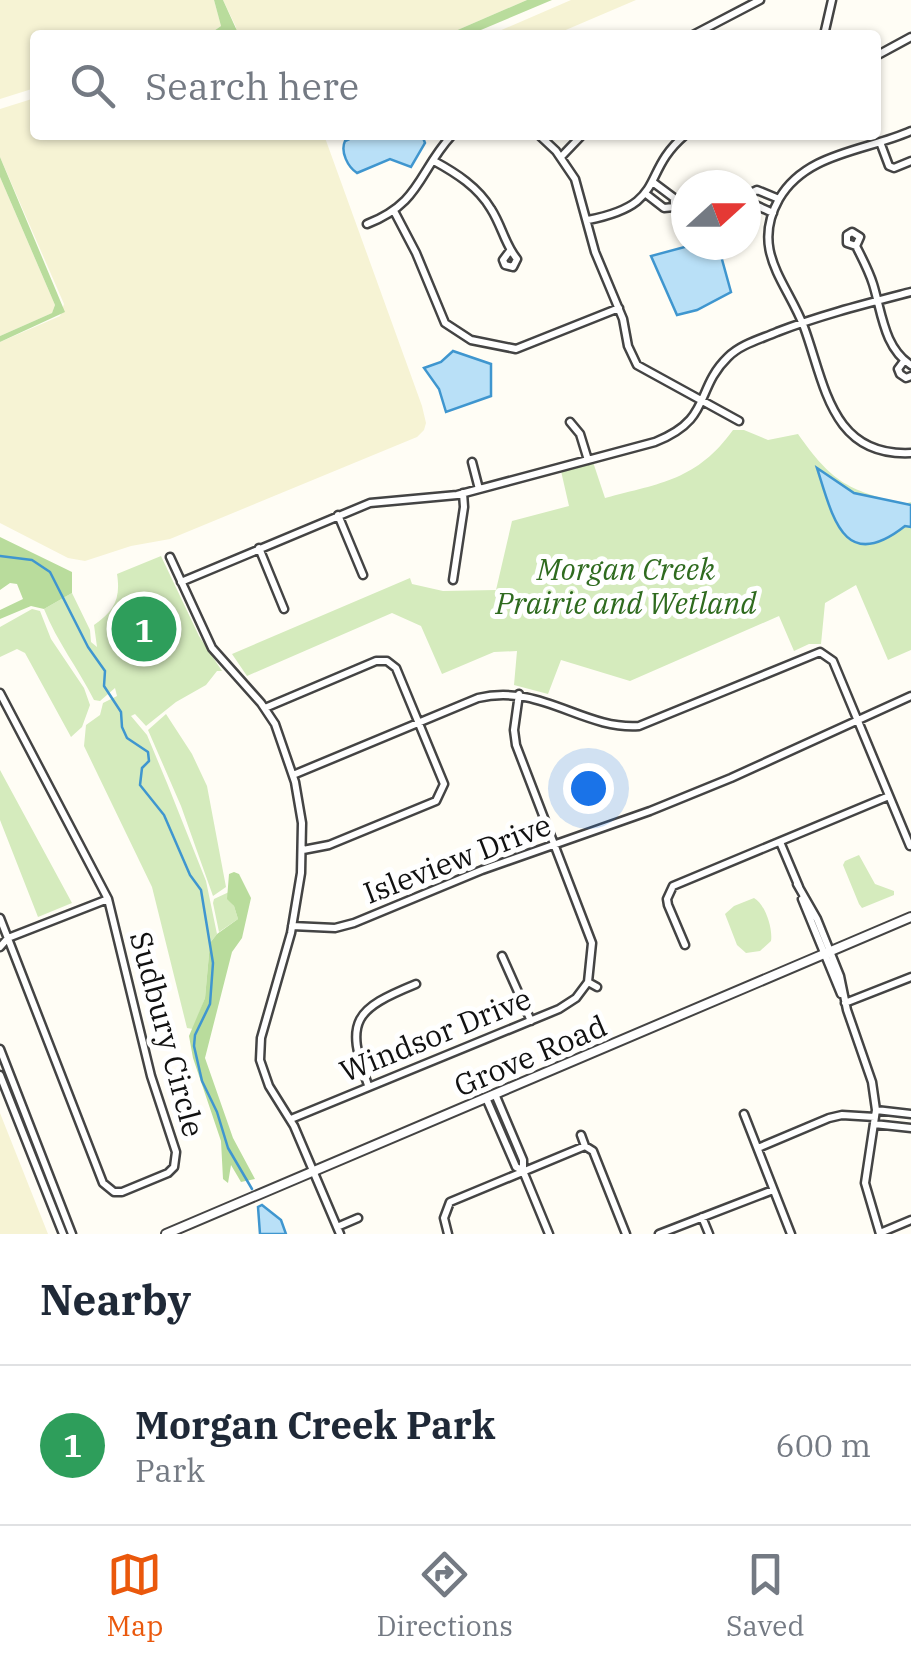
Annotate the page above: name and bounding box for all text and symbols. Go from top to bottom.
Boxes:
search box [30,30,881,140]
icon: search [65,58,120,113]
text: Search here [145,61,359,110]
north arrow [671,170,761,260]
park label: Morgan Creek Prairie and Wetland [494,549,757,622]
pin: 1 [112,592,176,666]
your location [563,763,614,814]
street label: Isleview Drive [358,804,556,912]
street label: Sudbury Circle [122,927,214,1141]
street label: Windsor Drive [334,978,536,1090]
street label: Grove Road [448,1005,612,1105]
text: Nearby [40,1272,191,1327]
text: Morgan Creek Park [135,1400,495,1449]
text: 1 [63,1424,82,1466]
text: 600 m [775,1424,871,1466]
text: Park [135,1449,205,1491]
tab: Map [107,1547,163,1644]
tab: Directions [376,1547,513,1644]
tab: Saved [726,1547,804,1644]

